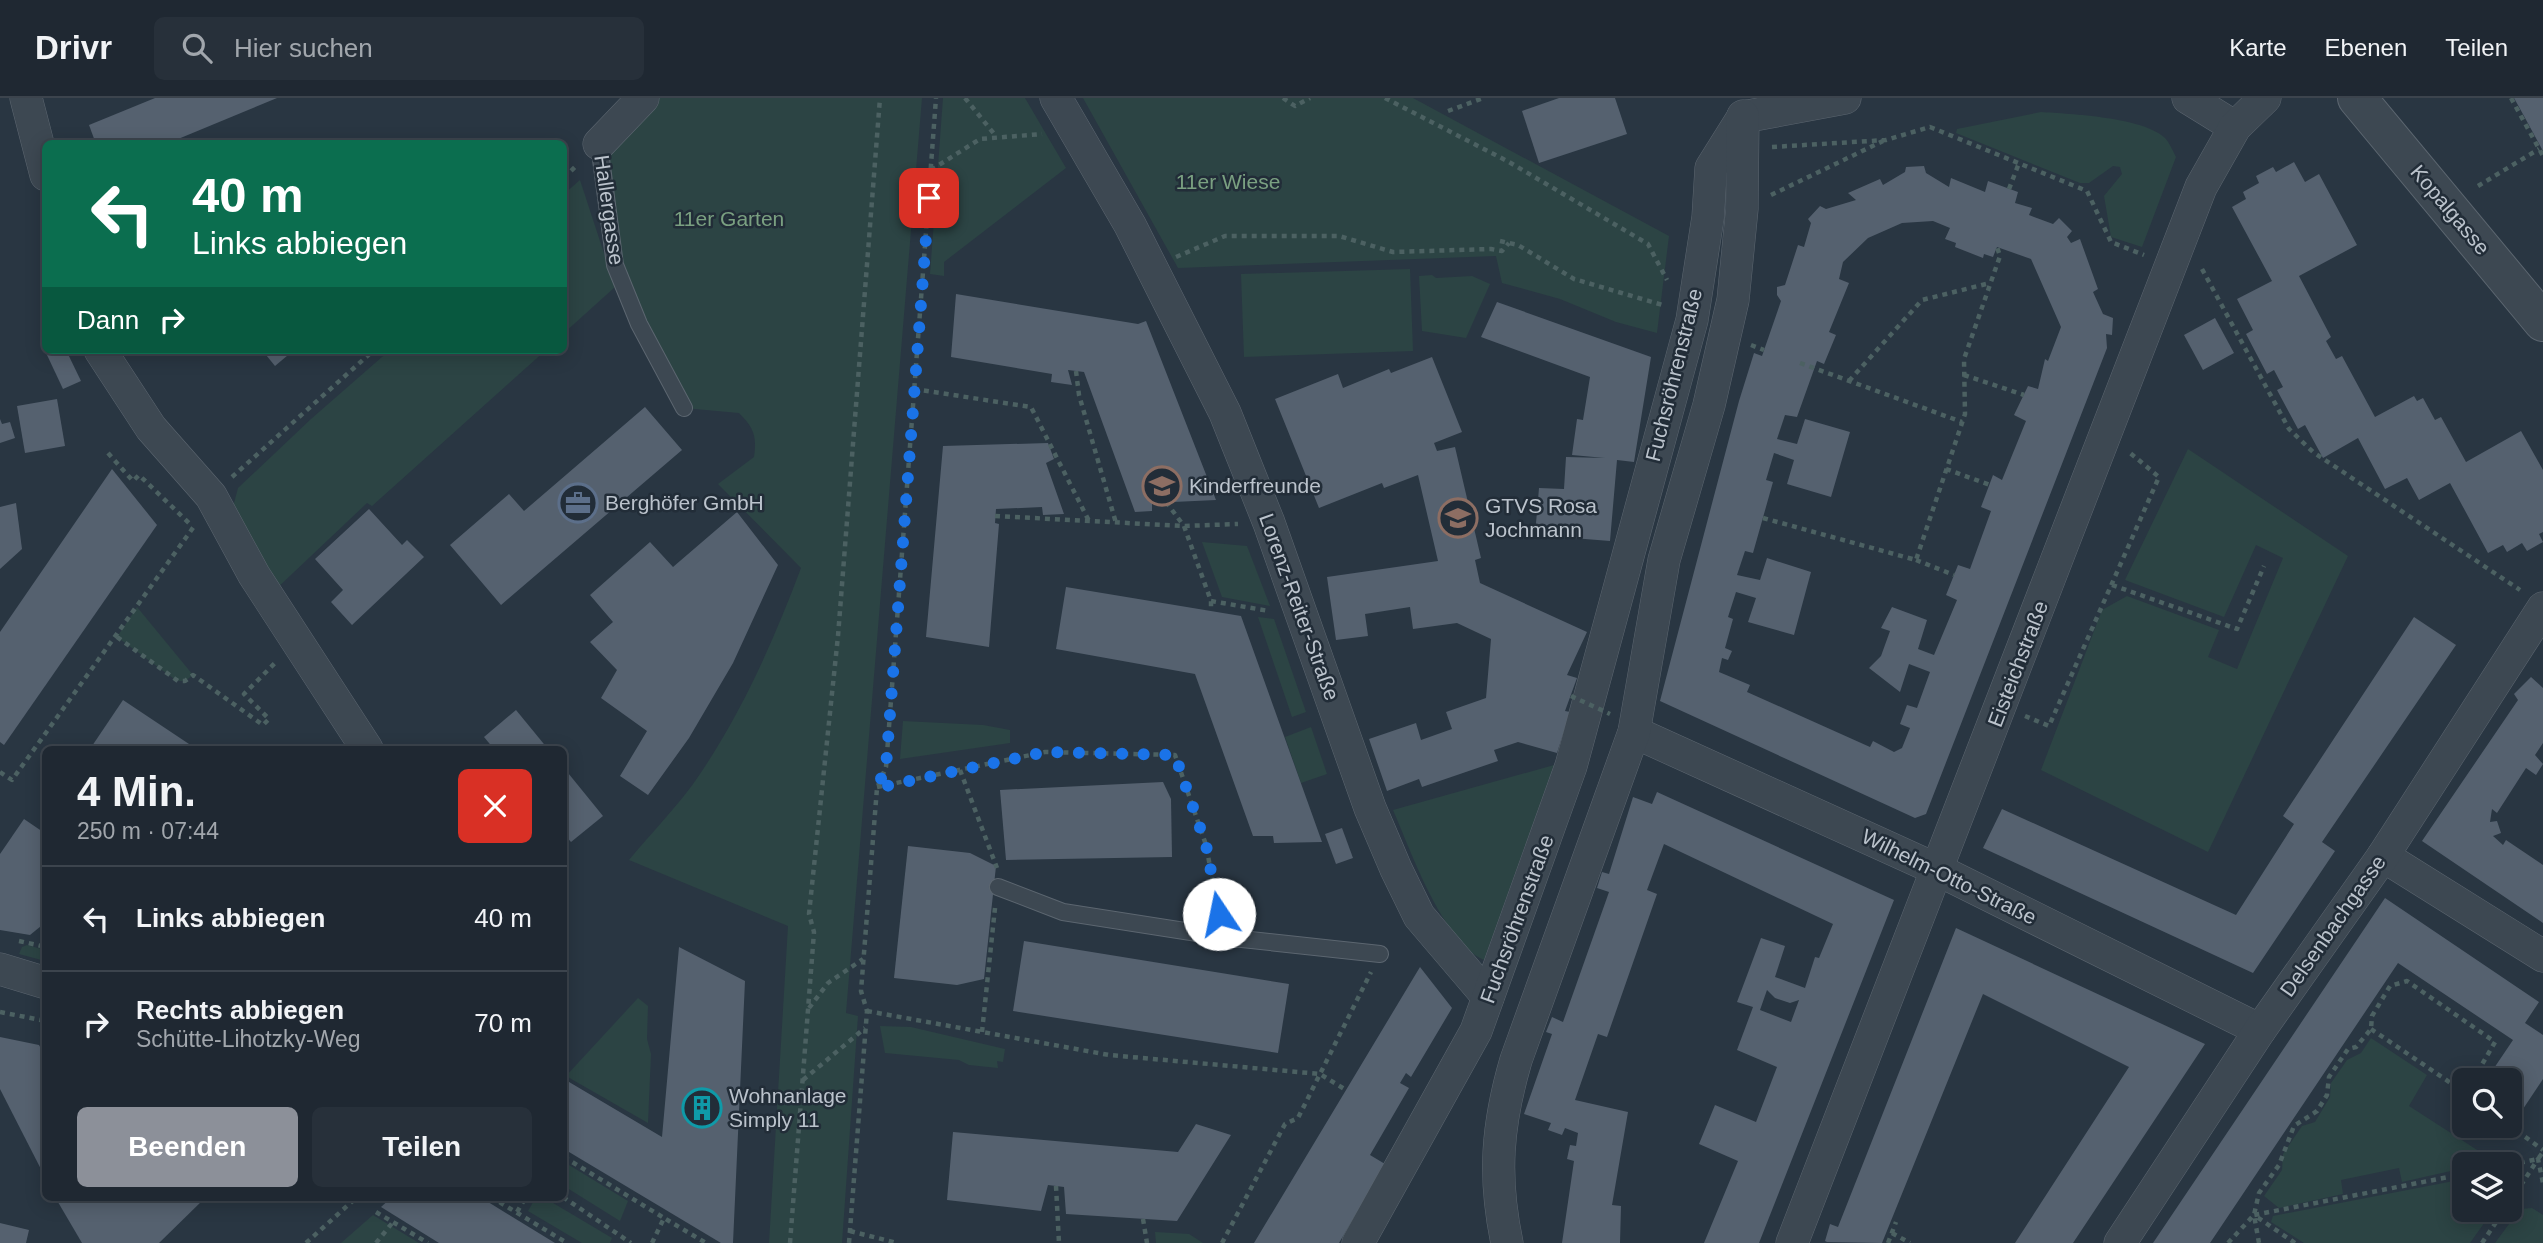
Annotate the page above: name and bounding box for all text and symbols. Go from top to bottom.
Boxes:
search box [154,17,644,80]
text: Drivr [35,29,112,66]
icon: search [178,29,216,67]
text: Hier suchen [234,33,373,63]
text: Karte [2229,34,2287,61]
text: Ebenen [2325,34,2407,61]
text: Teilen [2445,34,2508,61]
street label: Hallergasse [590,153,629,266]
street label: Kopalgasse [2406,160,2494,259]
icon: left [77,168,168,259]
text: 40 m [192,168,304,222]
pin [899,168,959,228]
park label: 11er Wiese [1176,170,1280,193]
icon: arrive [910,179,948,217]
park label: 11er Garten [674,207,784,230]
text: Links abbiegen [192,225,407,261]
street label: Fuchsröhrenstraße [1641,286,1706,464]
icon: right [153,301,191,339]
text: Dann [77,305,139,335]
school or university icon: Kinderfreunde [1141,465,1183,507]
place label: Kinderfreunde [1189,474,1321,497]
office icon: Berghöfer GmbH [557,482,599,524]
place label: Berghöfer GmbH [605,491,764,514]
place label: GTVS Rosa Jochmann [1485,494,1597,541]
school or university icon: GTVS Rosa Jochmann [1437,497,1479,539]
street label: Lorenz-Reiter-Straße [1255,510,1344,703]
street label: Eisteichstraße [1983,598,2052,730]
text: 4 Min. [77,768,196,815]
button: close [458,769,532,843]
text: 250 m · 07:44 [77,818,219,844]
street label: Wilhelm-Otto-Straße [1858,824,2040,929]
street label: Fuchsröhrenstraße [1475,832,1558,1006]
street label: Delsenbachgasse [2275,851,2390,1001]
position arrow [1182,877,1256,951]
icon: left [77,900,115,938]
text: Links abbiegen [136,903,325,933]
text: 40 m [474,903,532,933]
text: Rechts abbiegen [136,995,344,1025]
icon: right [77,1005,115,1043]
text: 70 m [474,1008,532,1038]
text: Schütte-Lihotzky-Weg [136,1026,361,1052]
map controls [2452,1068,2522,1222]
button: search [2452,1068,2522,1138]
place label: Wohnanlage Simply 11 [729,1084,847,1131]
building icon: Wohnanlage Simply 11 [681,1087,723,1129]
button: Beenden [77,1107,298,1187]
button: Teilen [312,1107,532,1187]
button: layers [2452,1152,2522,1222]

